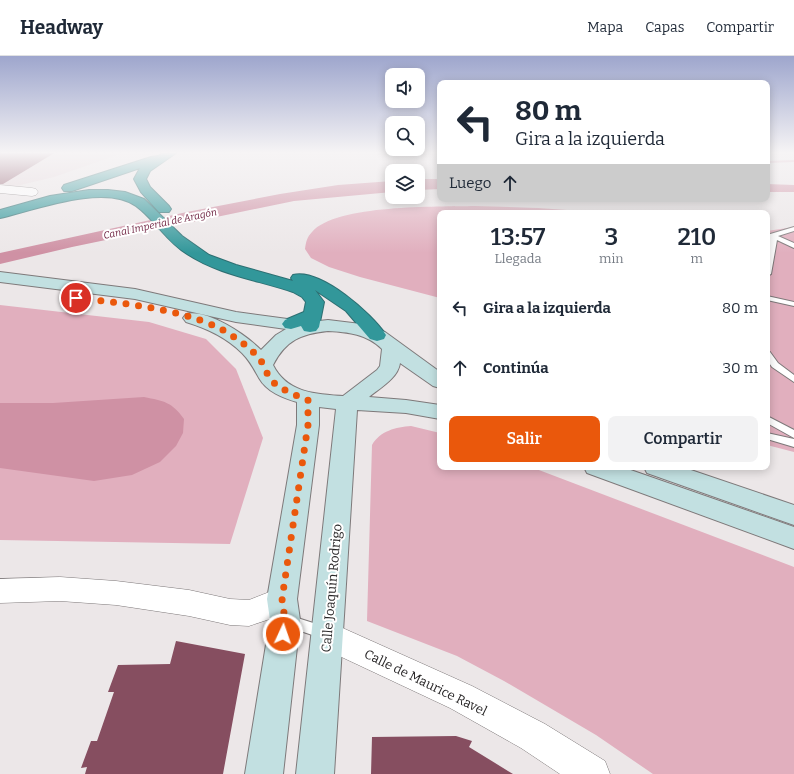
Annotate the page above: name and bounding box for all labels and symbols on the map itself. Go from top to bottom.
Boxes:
water label: Canal Imperial de Aragón [102,206,218,242]
pin [59,281,93,315]
street label: Calle Joaquín Rodrigo [318,523,345,653]
position arrow [262,613,304,655]
street label: Calle de Maurice Ravel [362,646,490,719]

